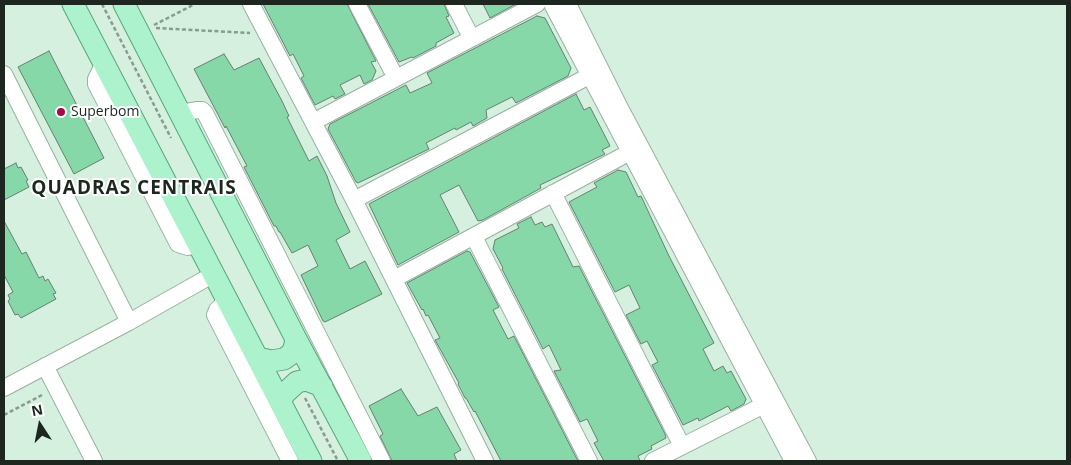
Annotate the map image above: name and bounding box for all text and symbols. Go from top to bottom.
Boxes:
place label: Superbom [71,104,139,120]
marker: Superbom [55,106,67,118]
district label: QUADRAS CENTRAIS [29,178,239,200]
text: N [30,399,44,420]
north arrow [15,400,65,450]

